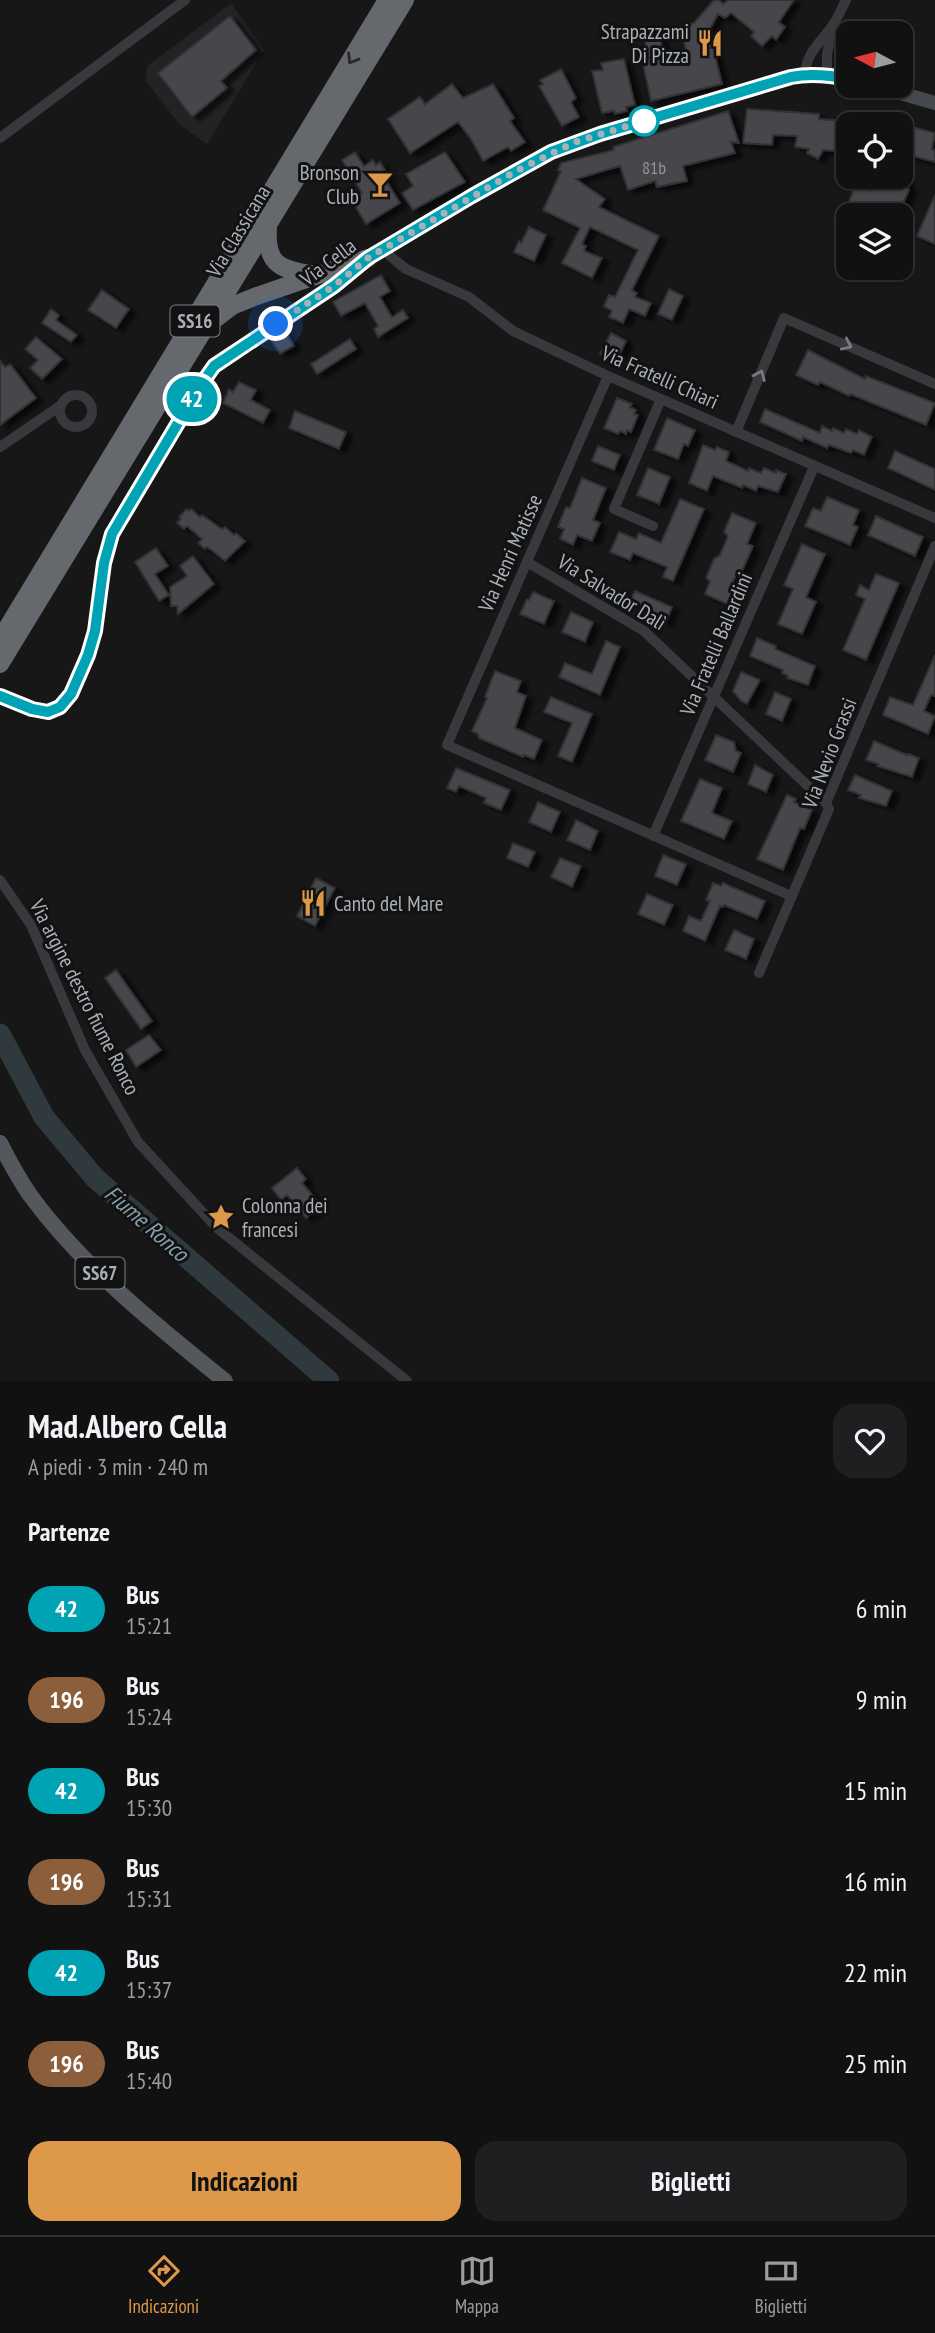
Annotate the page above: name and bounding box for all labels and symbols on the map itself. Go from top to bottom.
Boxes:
place label: Strapazzami Di Pizza [601,18,689,69]
north arrow [836,21,914,98]
restaurant icon: Strapazzami Di Pizza [695,28,725,58]
one-way arrow [347,51,360,64]
unlabelled marker [629,106,659,136]
house number: 81b [642,156,666,179]
place label: Bronson Club [300,159,359,210]
bar icon: Bronson Club [365,169,395,199]
street label: Via Classicana [200,180,276,283]
street label: Via Cella [294,232,361,292]
road number: SS16 [170,306,220,336]
your location [258,306,293,341]
one-way arrow [840,337,852,351]
street label: Via Fratelli Chiari [596,339,723,415]
one-way arrow [752,370,766,382]
line badge: 42 [160,376,224,422]
street label: Via Henri Matisse [472,490,548,617]
street label: Via Salvador Dalì [552,547,671,636]
street label: Via Fratelli Ballardini [673,568,758,720]
street label: Via Nevio Grassi [795,694,862,813]
restaurant icon: Canto del Mare [298,888,328,918]
place label: Canto del Mare [334,890,443,917]
street label: Via argine destro fiume Ronco [23,894,146,1099]
water label: Fiume Ronco [99,1179,196,1269]
place label: Colonna dei francesi [242,1192,328,1243]
place icon: Colonna dei francesi [206,1202,236,1232]
road number: SS67 [76,1258,124,1288]

